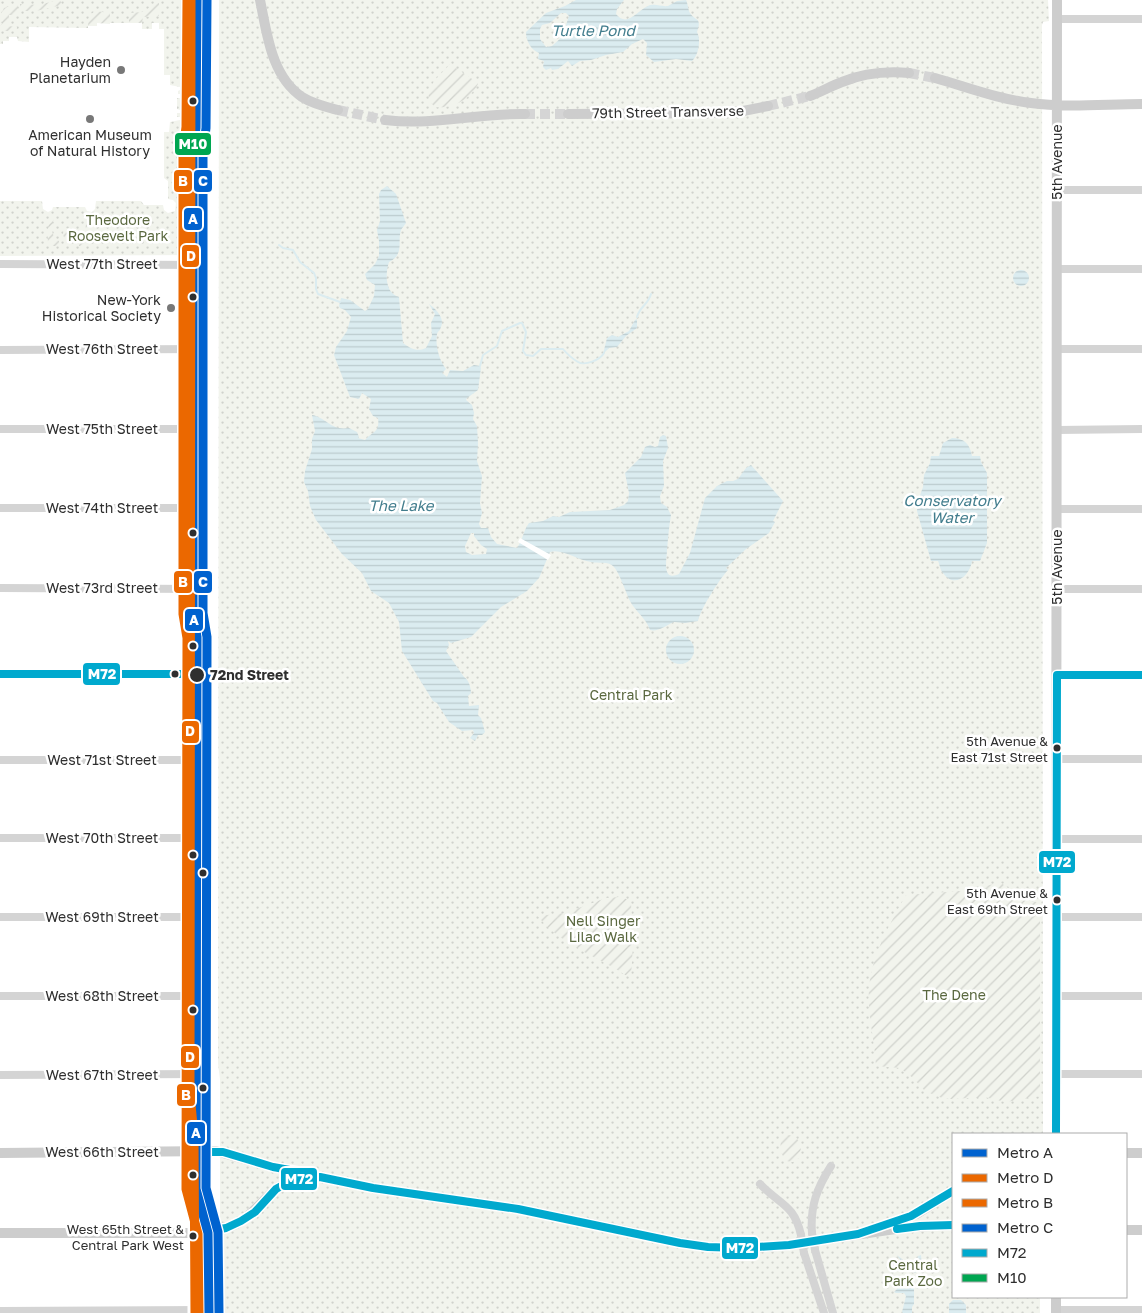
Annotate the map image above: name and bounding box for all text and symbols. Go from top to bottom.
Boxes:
water label: Turtle Pond [551,21,636,39]
place label: Hayden Planetarium [29,53,111,86]
marker: Hayden Planetarium [115,64,127,76]
unlabelled marker [188,96,198,106]
street label: 79th Street Transverse [592,102,744,121]
marker: American Museum of Natural History [84,113,96,125]
street label: 5th Avenue [1048,124,1065,200]
place label: American Museum of Natural History [28,126,152,159]
line badge: M10 [174,132,212,156]
text: M10 [179,135,207,152]
line badge: B [173,169,193,193]
line badge: C [193,169,213,193]
text: B [178,172,188,189]
text: C [198,172,208,189]
line badge: A [183,207,203,231]
text: A [188,210,198,227]
park label: Theodore Roosevelt Park [68,211,168,244]
line badge: D [181,244,200,268]
text: D [186,247,196,264]
street label: West 77th Street [46,255,158,272]
place label: New-York Historical Society [42,291,161,324]
unlabelled marker [188,292,198,302]
marker: New-York Historical Society [165,302,177,314]
street label: West 76th Street [46,340,158,357]
street label: West 75th Street [46,420,158,437]
water label: Conservatory Water [903,491,1003,526]
water label: The Lake [368,496,435,514]
street label: West 74th Street [46,499,158,516]
unlabelled marker [188,528,198,538]
street label: 5th Avenue [1048,529,1065,605]
line badge: B [173,570,193,594]
line badge: C [193,570,213,594]
text: B [178,573,188,590]
text: C [198,573,208,590]
street label: West 73rd Street [46,579,158,596]
line badge: A [184,608,204,632]
text: A [189,611,199,628]
unlabelled marker [188,641,198,651]
line badge: M72 [82,662,121,686]
text: M72 [88,665,117,682]
marker: 72nd Street [188,666,206,684]
place label: 72nd Street [210,666,289,683]
unlabelled marker [170,669,180,679]
park label: Central Park [589,686,673,703]
line badge: D [181,720,200,744]
text: D [185,722,195,739]
place label: 5th Avenue & East 71st Street [950,733,1048,765]
marker: 5th Avenue & East 71st Street [1052,743,1062,753]
street label: West 71st Street [47,751,157,768]
street label: West 70th Street [46,829,158,846]
unlabelled marker [188,850,198,860]
line badge: M72 [1038,850,1076,874]
text: M72 [1043,853,1072,870]
unlabelled marker [198,868,208,878]
place label: 5th Avenue & East 69th Street [947,885,1048,917]
marker: 5th Avenue & East 69th Street [1052,895,1062,905]
street label: West 69th Street [45,908,159,925]
park label: Nell Singer Lilac Walk [566,912,641,945]
park label: The Dene [922,986,986,1003]
street label: West 68th Street [45,987,159,1004]
unlabelled marker [188,1005,198,1015]
line badge: D [180,1045,200,1069]
text: D [185,1048,195,1065]
street label: West 67th Street [46,1066,158,1083]
line badge: B [176,1083,196,1107]
unlabelled marker [198,1083,208,1093]
text: B [181,1086,191,1103]
line badge: A [186,1121,206,1145]
text: A [191,1124,201,1141]
legend [952,1133,1127,1298]
street label: West 66th Street [45,1143,159,1160]
text: Metro A [997,1143,1053,1161]
line badge: M72 [280,1167,318,1191]
text: Metro D [997,1168,1054,1186]
unlabelled marker [188,1170,198,1180]
text: M72 [285,1170,314,1187]
text: Metro B [997,1193,1053,1211]
text: Metro C [997,1218,1053,1236]
place label: West 65th Street & Central Park West [67,1221,184,1253]
marker: West 65th Street & Central Park West [188,1231,198,1241]
line badge: M72 [721,1236,759,1260]
text: M72 [726,1239,755,1256]
text: M72 [997,1243,1027,1261]
park label: Central Park Zoo [884,1256,942,1289]
text: M10 [997,1268,1026,1286]

